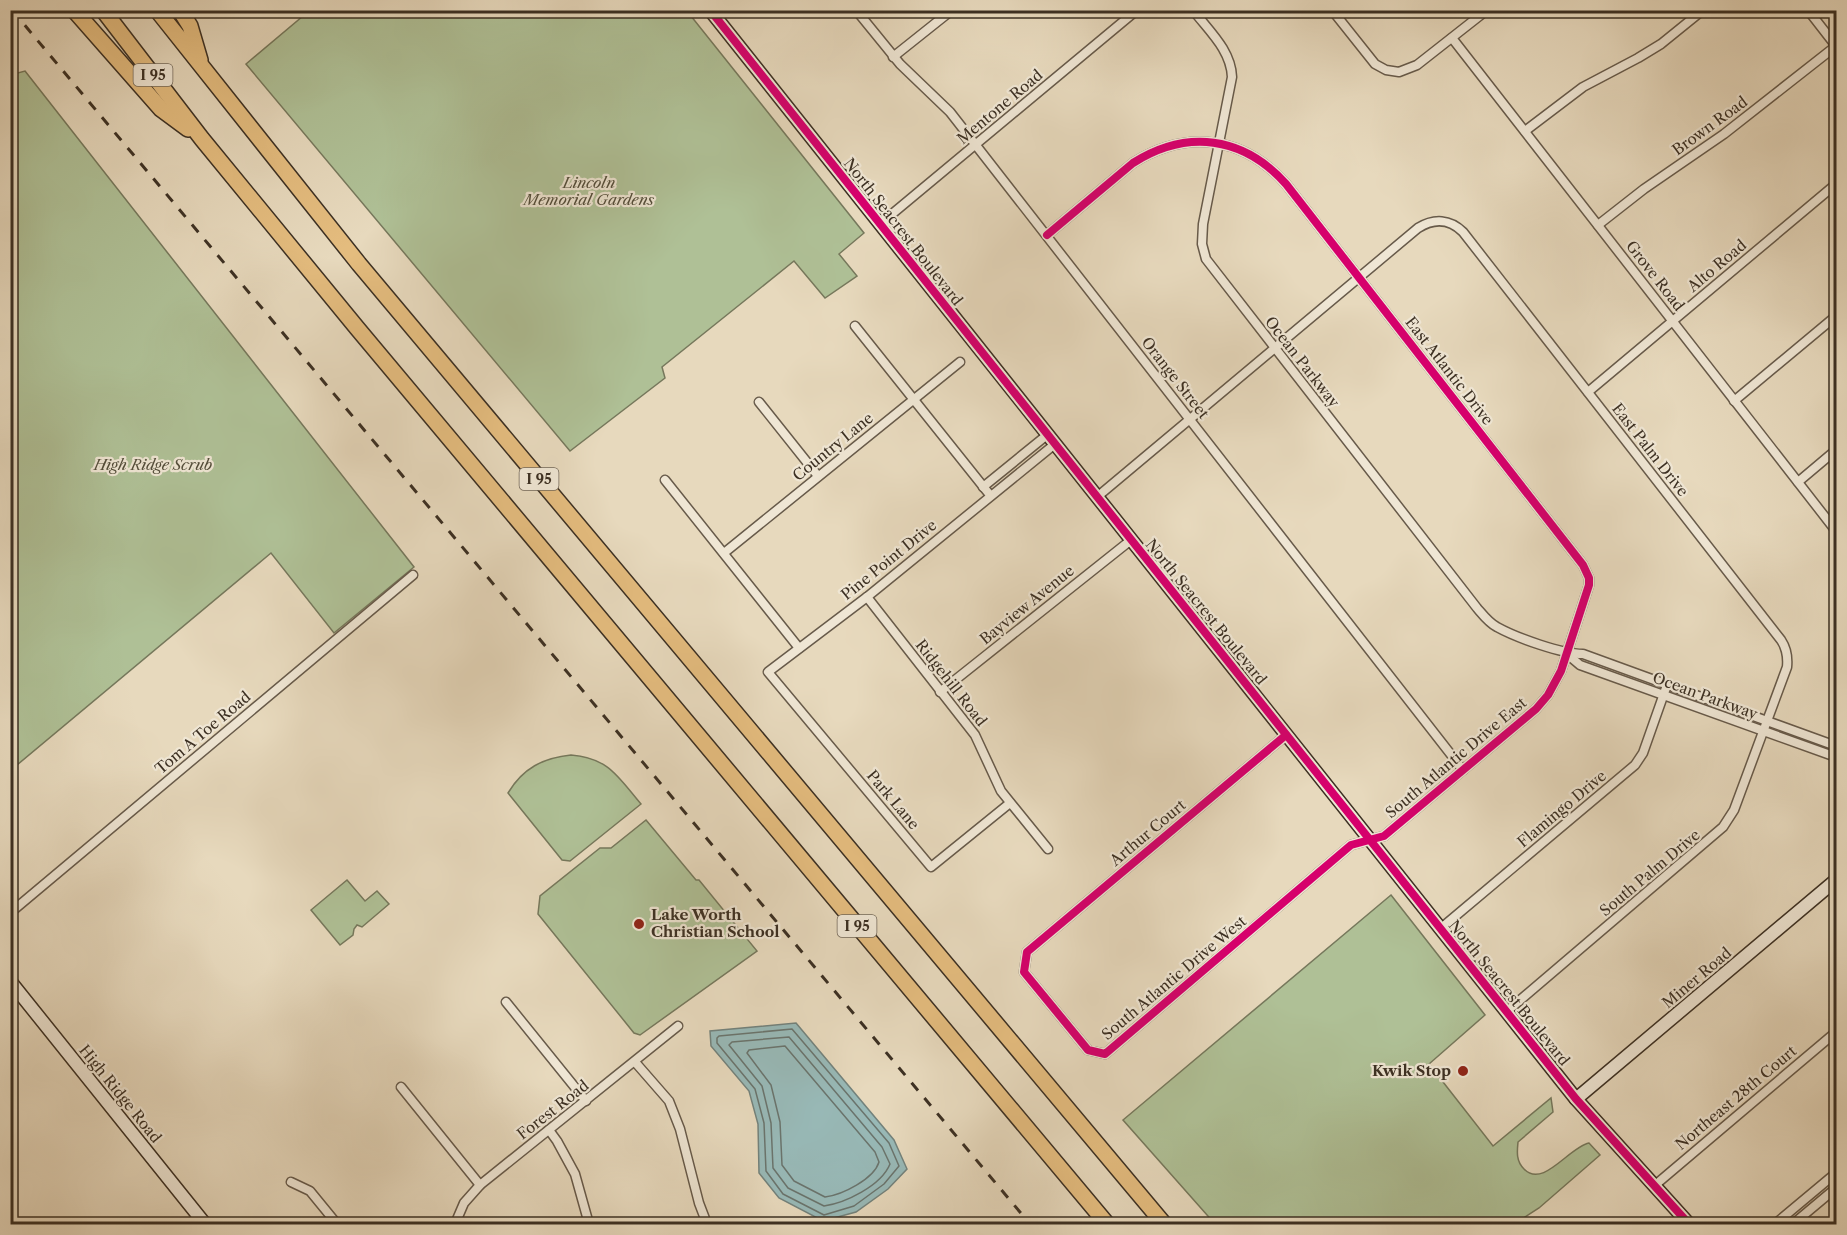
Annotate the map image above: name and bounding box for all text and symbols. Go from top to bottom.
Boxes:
road number: I 95 [134,64,172,86]
street label: Mentone Road [953,65,1046,148]
street label: Brown Road [1668,92,1751,159]
street label: North Seacrest Boulevard [840,154,967,309]
park label: Lincoln Memorial Gardens [522,173,655,209]
street label: Alto Road [1683,235,1750,296]
street label: Grove Road [1622,237,1689,315]
street label: Ocean Parkway [1261,312,1344,411]
street label: East Atlantic Drive [1401,313,1498,429]
street label: Orange Street [1137,333,1214,423]
street label: East Palm Drive [1608,399,1693,500]
street label: Country Lane [788,408,877,485]
park label: High Ridge Scrub [93,455,212,474]
road number: I 95 [520,468,558,490]
street label: Pine Point Drive [837,515,940,604]
street label: North Seacrest Boulevard [1142,535,1271,688]
street label: Bayview Avenue [976,561,1078,648]
street label: Ridgehill Road [912,636,991,730]
street label: Ocean Parkway [1650,668,1761,724]
street label: Tom A Toe Road [151,687,254,778]
street label: South Atlantic Drive East [1381,693,1531,822]
street label: Park Lane [863,766,924,833]
street label: Flamingo Drive [1513,766,1610,851]
street label: Arthur Court [1105,795,1190,870]
street label: South Palm Drive [1596,825,1704,920]
place label: Lake Worth Christian School [651,905,780,941]
street label: South Atlantic Drive West [1097,911,1250,1044]
road number: I 95 [838,915,876,937]
street label: North Seacrest Boulevard [1445,916,1574,1069]
marker: Lake Worth Christian School [632,917,646,931]
street label: Miner Road [1658,943,1735,1012]
street label: High Ridge Road [75,1041,166,1147]
street label: Northeast 28th Court [1671,1041,1801,1154]
place label: Kwik Stop [1372,1061,1451,1080]
marker: Kwik Stop [1456,1064,1470,1078]
street label: Forest Road [513,1076,592,1143]

